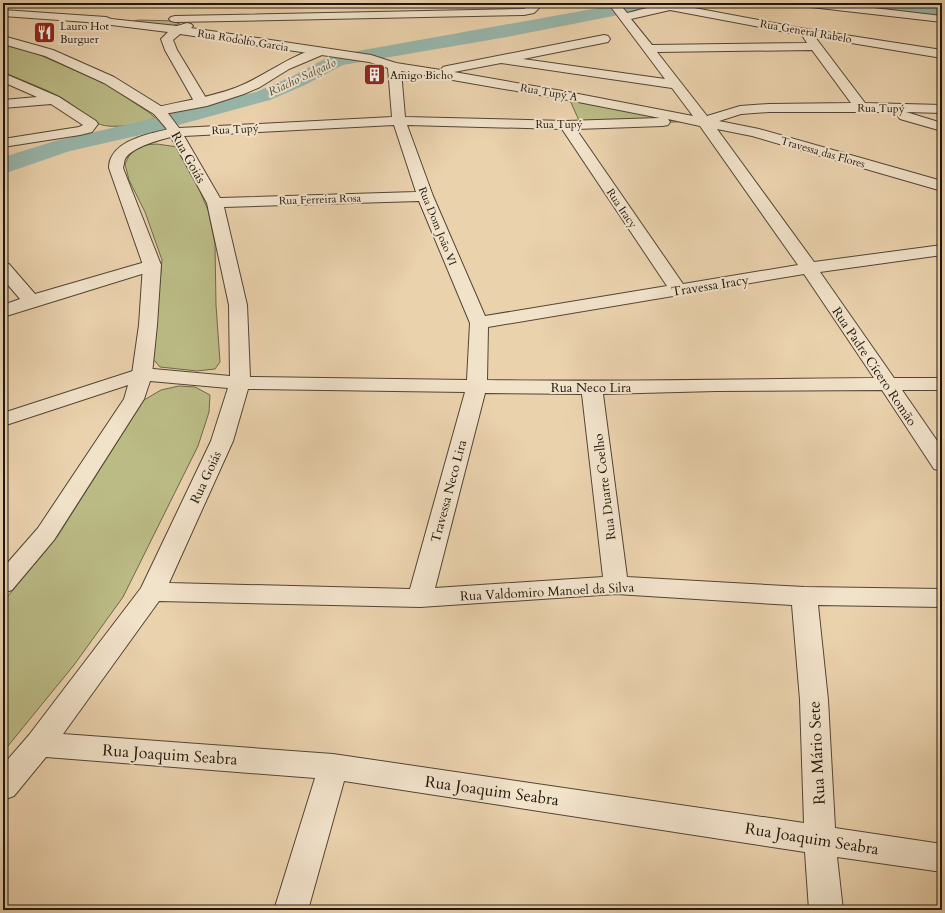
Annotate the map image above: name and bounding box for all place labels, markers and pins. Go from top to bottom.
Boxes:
restaurant icon: Lauro Hot Burguer [31,19,57,45]
place label: Lauro Hot Burguer [60,19,109,47]
building icon: Amigo Bicho [362,62,388,88]
place label: Amigo Bicho [390,68,453,83]

